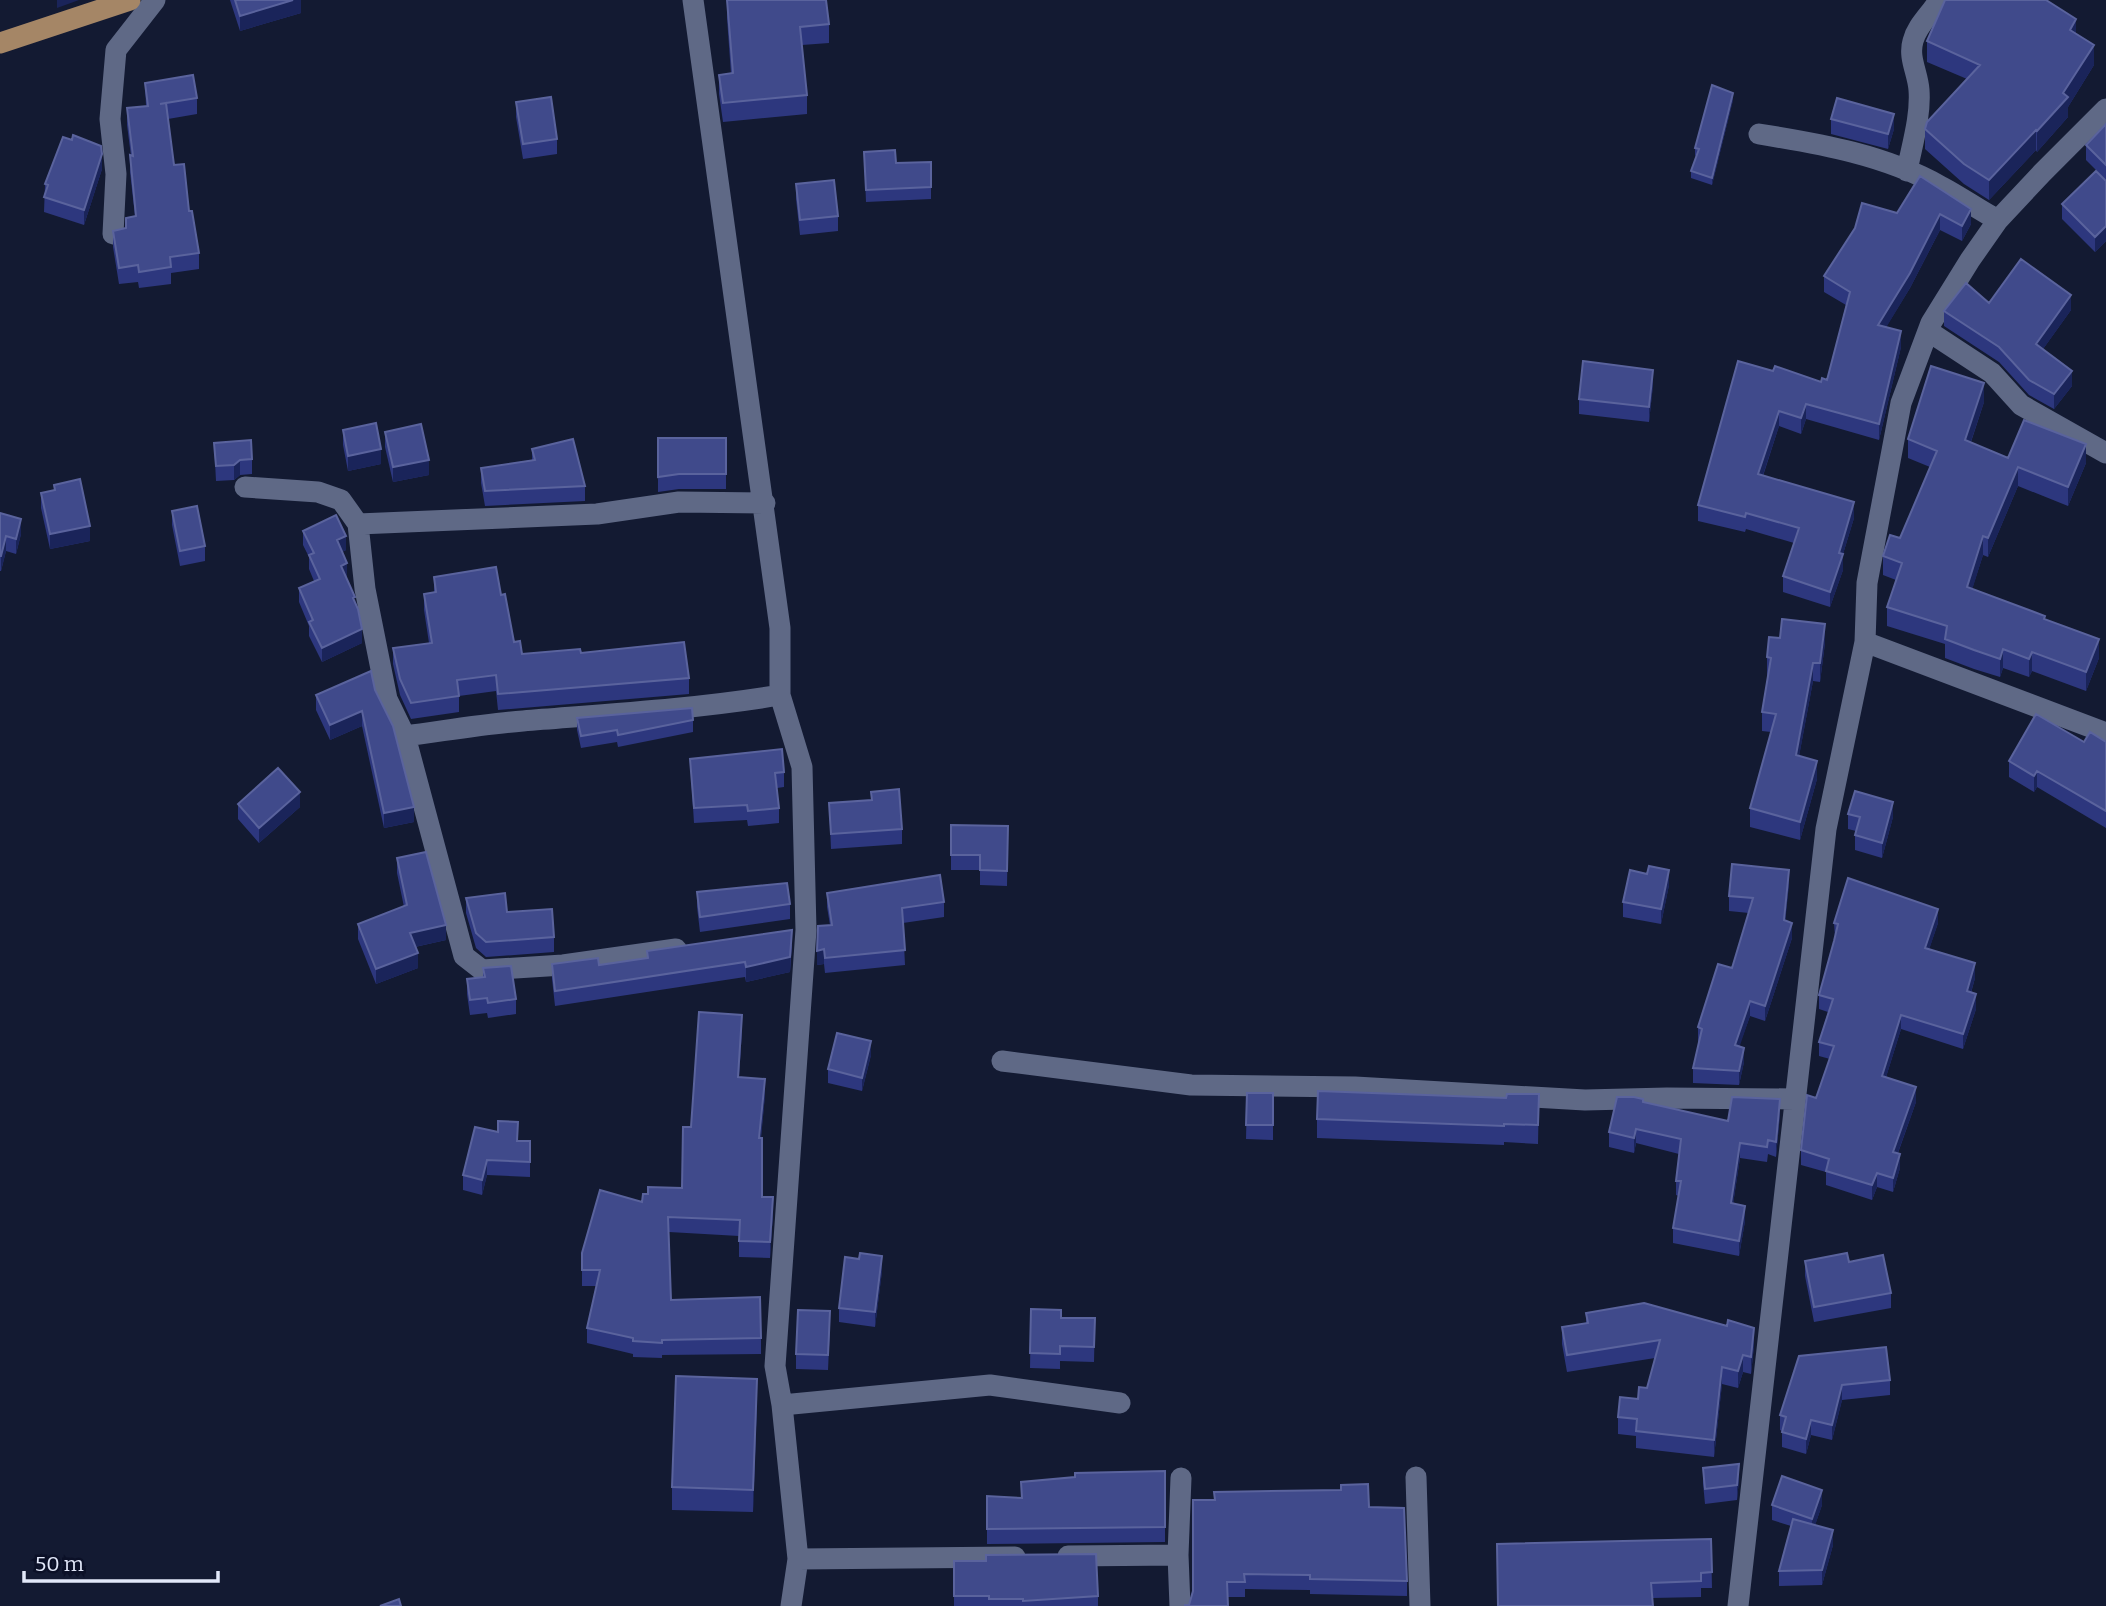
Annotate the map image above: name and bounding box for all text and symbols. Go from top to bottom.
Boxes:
scale bar [24,1540,219,1584]
text: 50 m [35,1551,84,1577]

